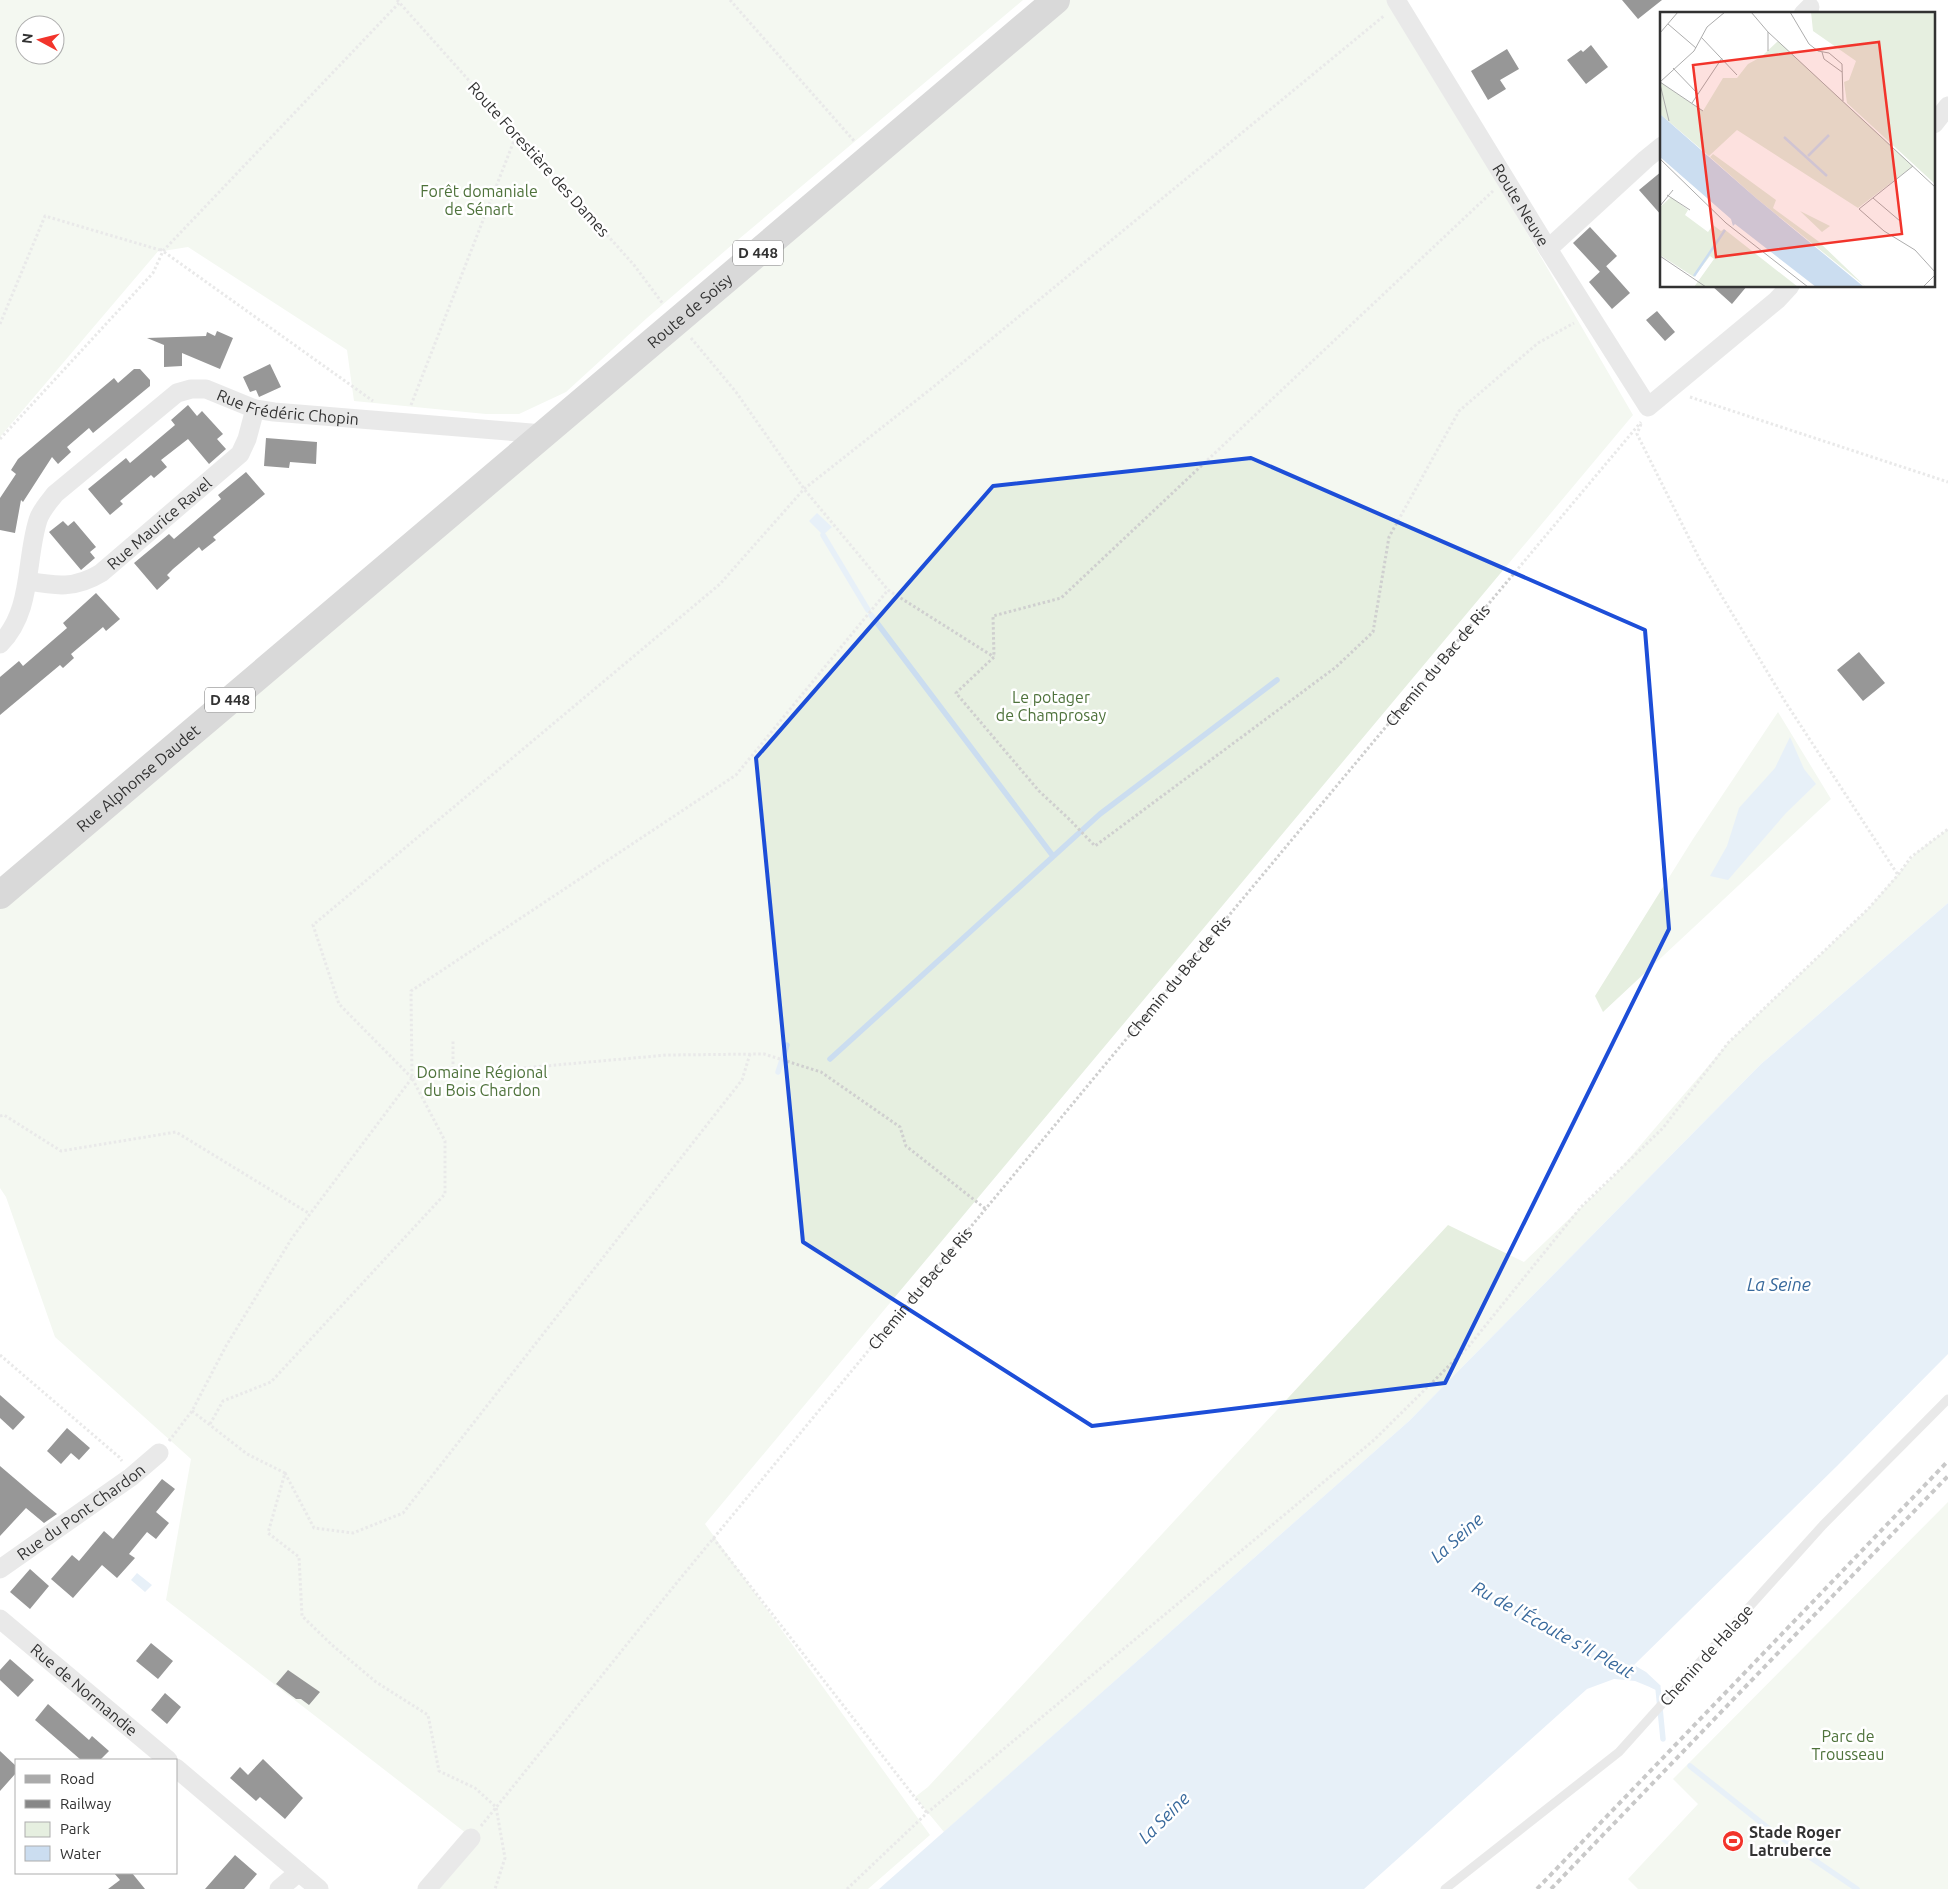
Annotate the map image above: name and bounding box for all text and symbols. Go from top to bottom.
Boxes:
inset map [1660,12,1936,288]
north arrow [15,15,65,65]
text: N [19,32,36,45]
street label: Route Forestière des Dames [465,78,613,240]
street label: Route Neuve [1489,160,1553,249]
park label: Forêt domaniale de Sénart [420,182,538,218]
road number: D 448 [733,240,783,266]
street label: Route de Soisy [644,269,736,351]
street label: Rue Frédéric Chopin [214,385,360,428]
street label: Rue Maurice Ravel [103,474,215,573]
street label: Chemin du Bac de Ris [1381,601,1493,730]
road number: D 448 [205,688,255,712]
park label: Le potager de Champrosay [996,688,1107,724]
street label: Rue Alphonse Daudet [73,720,204,835]
street label: Chemin du Bac de Ris [1123,912,1234,1041]
park label: Domaine Régional du Bois Chardon [417,1063,547,1099]
street label: Chemin du Bac de Ris [864,1224,976,1353]
water label: La Seine [1747,1274,1811,1294]
street label: Rue du Pont Chardon [13,1460,149,1563]
water label: La Seine [1426,1508,1487,1566]
water label: Ru de l'Écoute s'Il Pleut [1469,1576,1639,1682]
street label: Chemin de Halage [1656,1601,1756,1709]
street label: Rue de Normandie [27,1640,141,1740]
park label: Parc de Trousseau [1812,1727,1884,1763]
legend [15,1759,178,1874]
text: Road [60,1770,95,1787]
water label: La Seine [1134,1788,1193,1847]
text: Railway [60,1795,111,1812]
text: Park [60,1820,90,1837]
place label: Stade Roger Latruberce [1749,1823,1841,1859]
sports icon: Stade Roger Latruberce [1721,1829,1745,1853]
text: Water [60,1845,101,1862]

